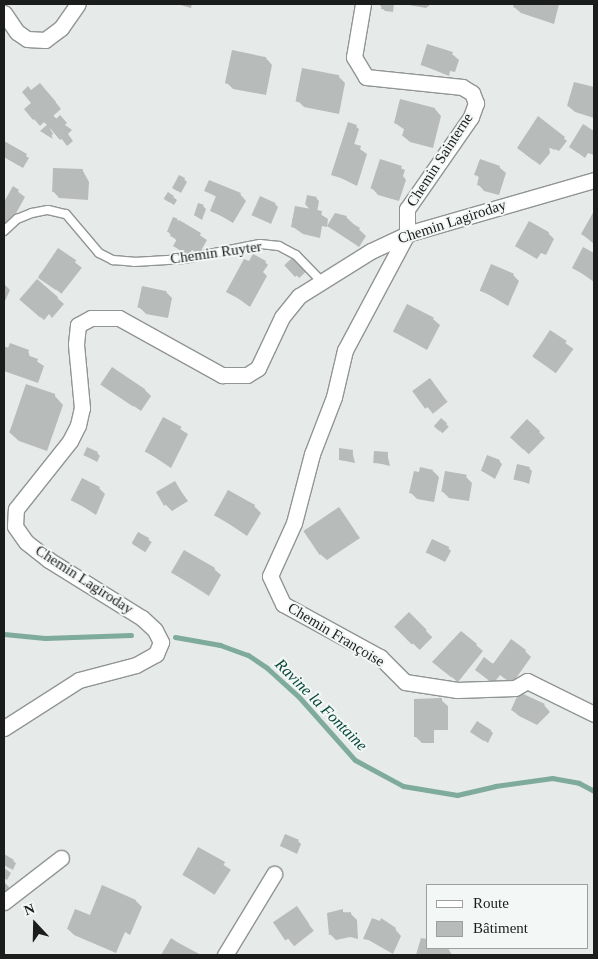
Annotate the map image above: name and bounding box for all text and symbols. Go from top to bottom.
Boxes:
street label: Chemin Sainterne [403,110,477,210]
street label: Chemin Lagiroday [396,196,508,248]
street label: Chemin Ruyter [169,238,263,268]
street label: Chemin Lagiroday [32,542,136,618]
street label: Chemin Françoise [284,599,388,671]
water label: Ravine la Fontaine [271,655,371,755]
legend [426,884,588,949]
text: Route [473,895,509,911]
north arrow [10,899,60,949]
text: N [22,901,37,918]
text: Bâtiment [473,920,528,936]

